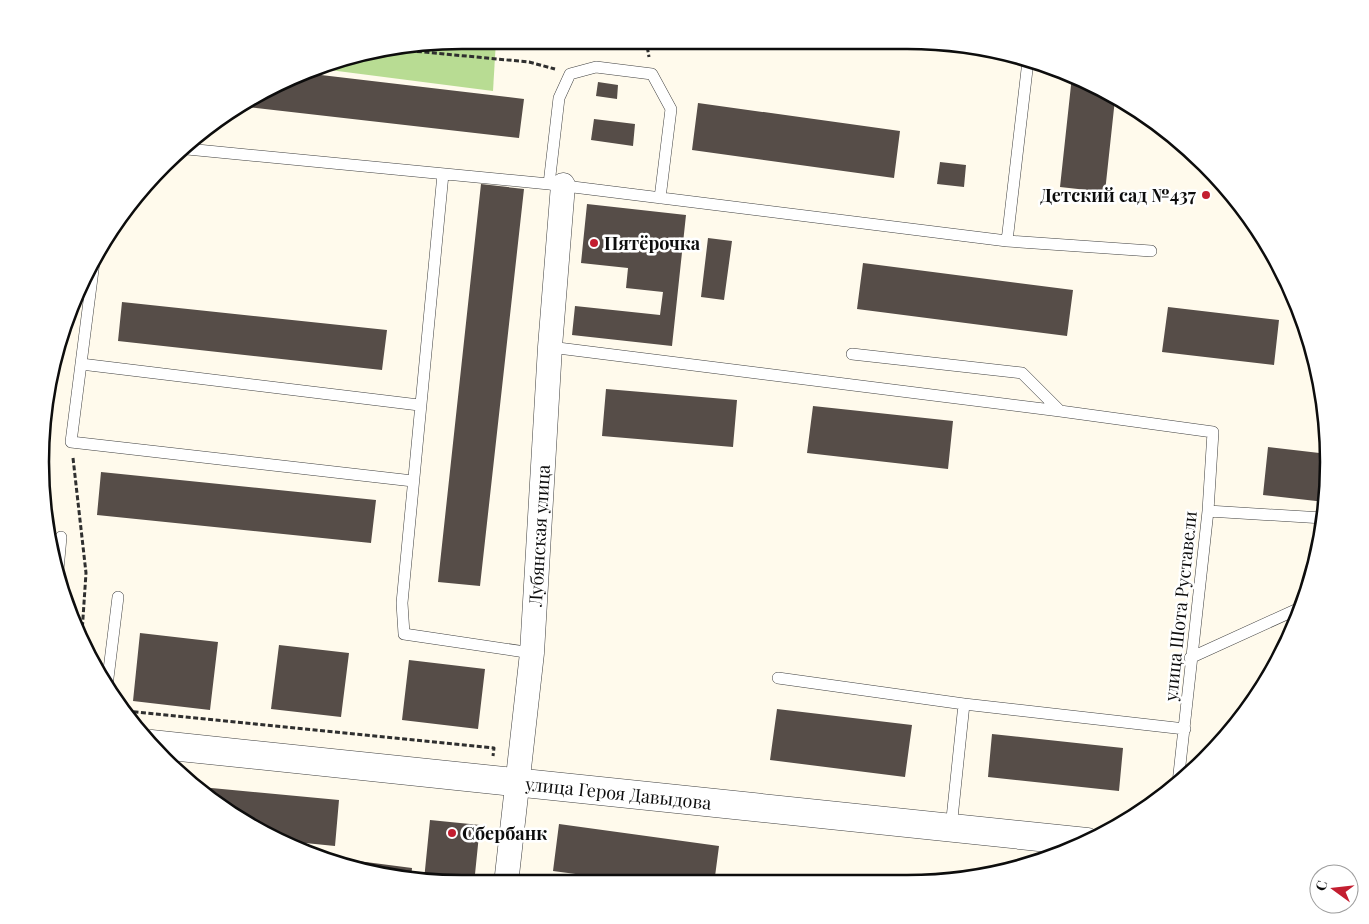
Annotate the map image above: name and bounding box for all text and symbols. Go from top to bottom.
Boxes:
place label: Детский сад №437 [1040,183,1197,207]
marker: Детский сад №437 [1200,189,1212,201]
place label: Пятёрочка [604,231,701,255]
marker: Пятёрочка [588,237,600,249]
street label: Лубянская улица [523,464,555,608]
street label: улица Шота Руставели [1158,510,1202,703]
street label: улица Героя Давыдова [523,771,713,815]
place label: Сбербанк [462,821,547,845]
marker: Сбербанк [446,827,458,839]
north arrow [1309,864,1359,914]
text: С [1311,878,1331,893]

